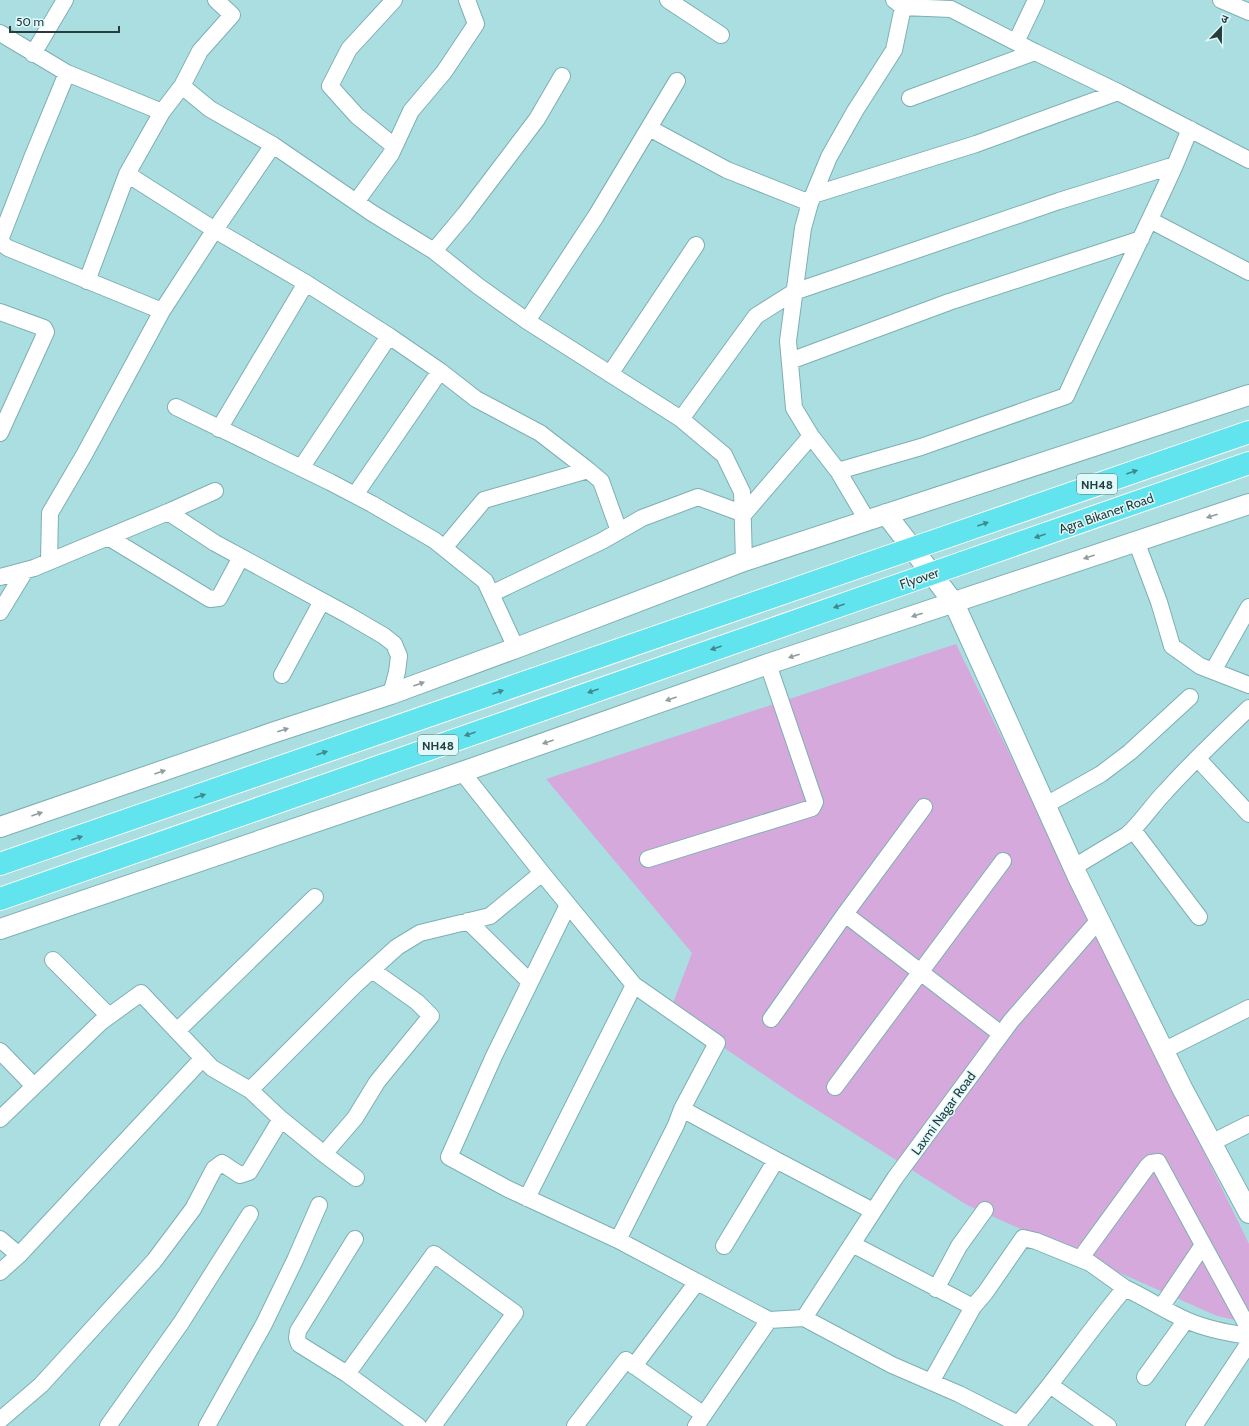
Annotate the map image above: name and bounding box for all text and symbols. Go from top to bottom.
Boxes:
scale bar [10,8,119,34]
north arrow [1201,8,1241,48]
text: उ [1219,11,1231,27]
text: 50 m [16,14,44,29]
one-way arrow [1126,469,1138,475]
road number: NH48 [1077,474,1117,494]
street label: Agra Bikaner Road [1057,489,1155,537]
one-way arrow [1206,513,1218,519]
one-way arrow [977,521,989,527]
one-way arrow [1034,533,1046,539]
one-way arrow [1082,554,1094,560]
street label: Flyover [897,564,941,592]
one-way arrow [832,603,844,609]
one-way arrow [911,613,923,619]
one-way arrow [710,646,722,652]
one-way arrow [787,653,799,659]
one-way arrow [414,680,426,686]
one-way arrow [587,688,599,694]
one-way arrow [493,689,505,695]
one-way arrow [664,696,676,702]
one-way arrow [277,726,289,732]
one-way arrow [464,731,476,737]
road number: NH48 [418,735,458,755]
one-way arrow [542,739,554,745]
one-way arrow [317,750,329,756]
one-way arrow [154,768,166,774]
one-way arrow [194,792,206,798]
one-way arrow [31,811,43,817]
one-way arrow [71,835,83,841]
street label: Laxmi Nagar Road [907,1068,979,1158]

